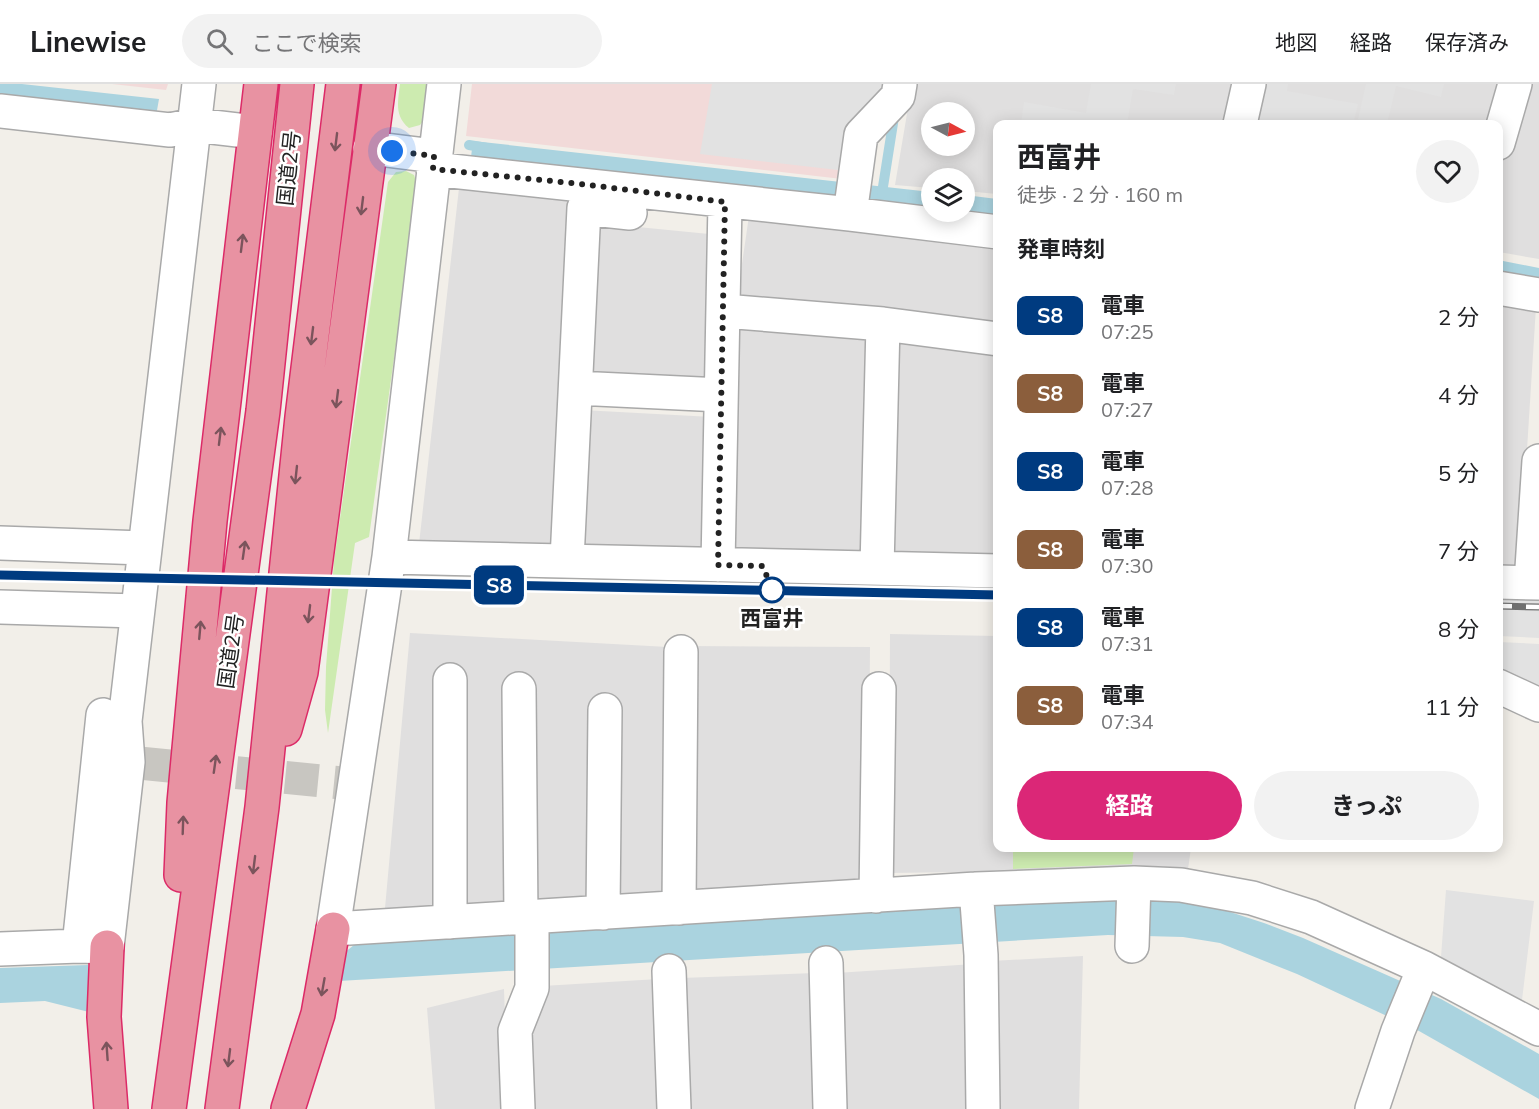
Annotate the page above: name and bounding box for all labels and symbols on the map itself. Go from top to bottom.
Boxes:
north arrow [921,102,975,156]
street label: 国道2号 [271,129,305,207]
one-way arrow [330,132,341,151]
your location [377,136,407,166]
one-way arrow [357,196,368,215]
one-way arrow [237,233,248,253]
one-way arrow [306,325,317,345]
one-way arrow [331,389,342,409]
one-way arrow [215,427,226,447]
one-way arrow [290,465,301,485]
one-way arrow [238,541,249,561]
line badge: S8 [472,566,526,604]
marker: 西富井 [759,577,785,603]
one-way arrow [303,603,314,623]
place label: 西富井 [741,605,804,631]
street label: 国道2号 [212,612,248,690]
one-way arrow [195,621,206,641]
one-way arrow [209,755,220,775]
one-way arrow [177,815,188,835]
one-way arrow [248,855,259,874]
one-way arrow [317,977,328,996]
one-way arrow [101,1041,112,1061]
one-way arrow [223,1048,234,1068]

